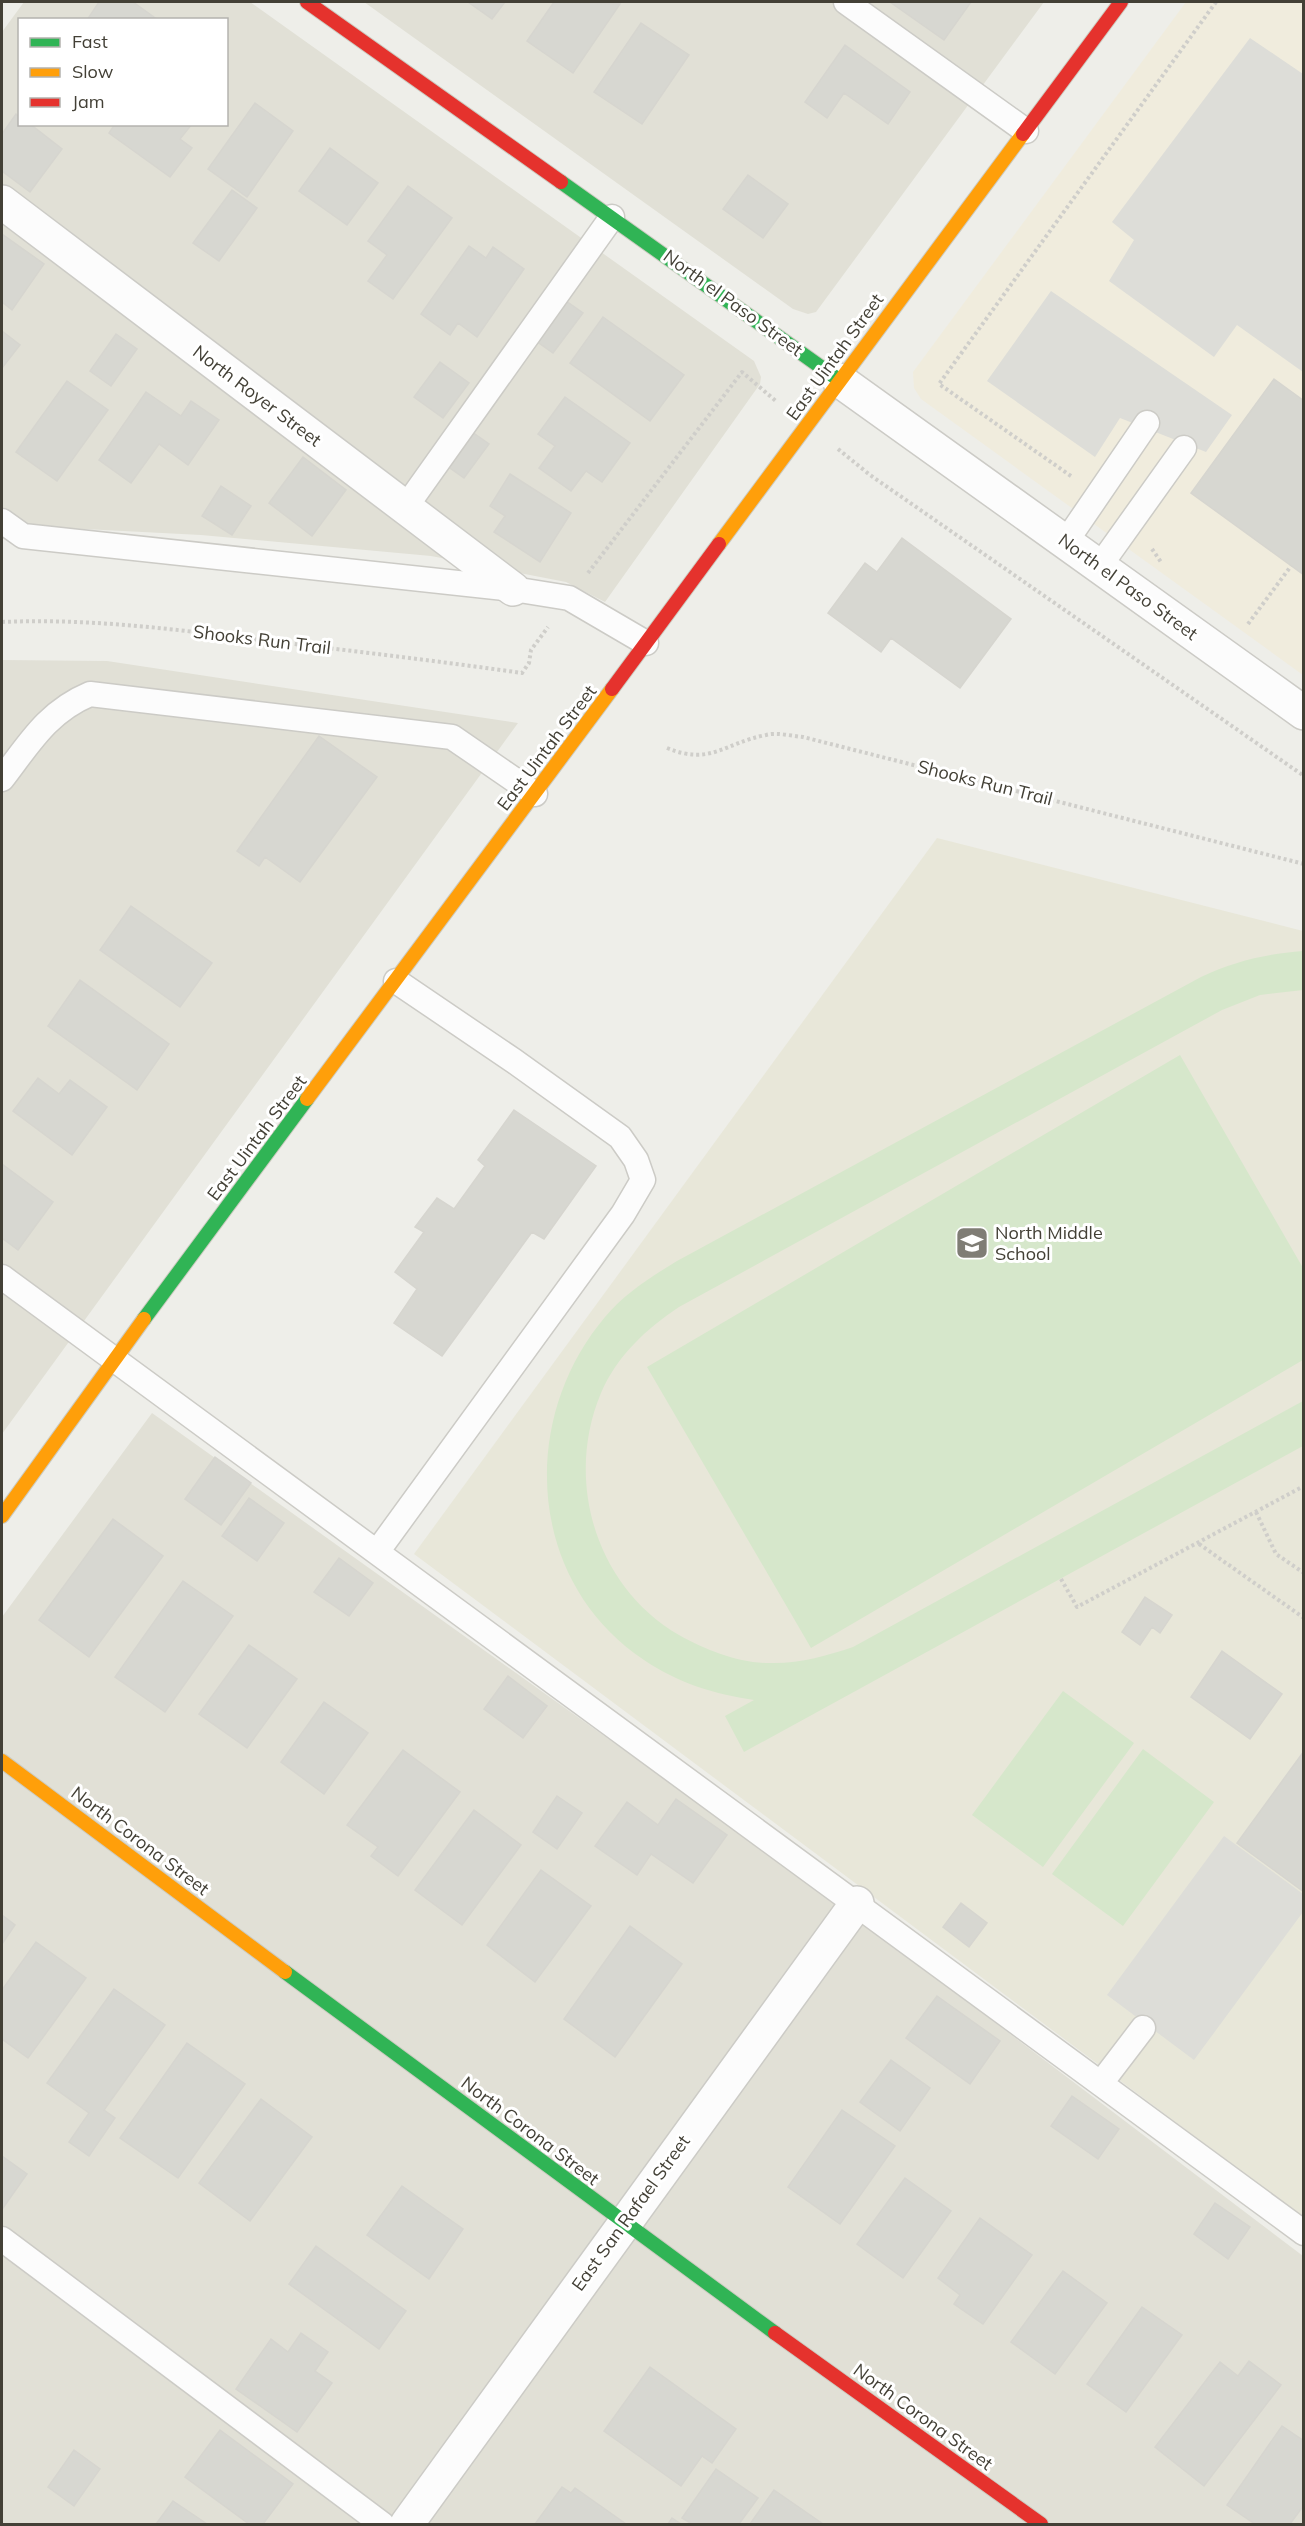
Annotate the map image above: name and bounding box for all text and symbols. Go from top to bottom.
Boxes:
legend [18,18,228,126]
text: Fast [72,30,108,53]
text: Slow [72,60,114,83]
text: Jam [72,90,105,113]
street label: North el Paso Street [659,244,808,361]
street label: East Uintah Street [781,289,888,425]
street label: North Royer Street [189,340,326,451]
street label: North el Paso Street [1054,528,1203,645]
street label: Shooks Run Trail [192,620,332,659]
street label: East Uintah Street [492,680,601,815]
street label: Shooks Run Trail [915,755,1055,810]
street label: East Uintah Street [202,1070,311,1205]
place label: North Middle School [995,1221,1103,1265]
school or university icon: North Middle School [954,1225,990,1261]
street label: North Corona Street [67,1781,214,1900]
street label: North Corona Street [457,2071,604,2190]
street label: East San Rafael Street [566,2130,695,2295]
street label: North Corona Street [849,2358,998,2475]

